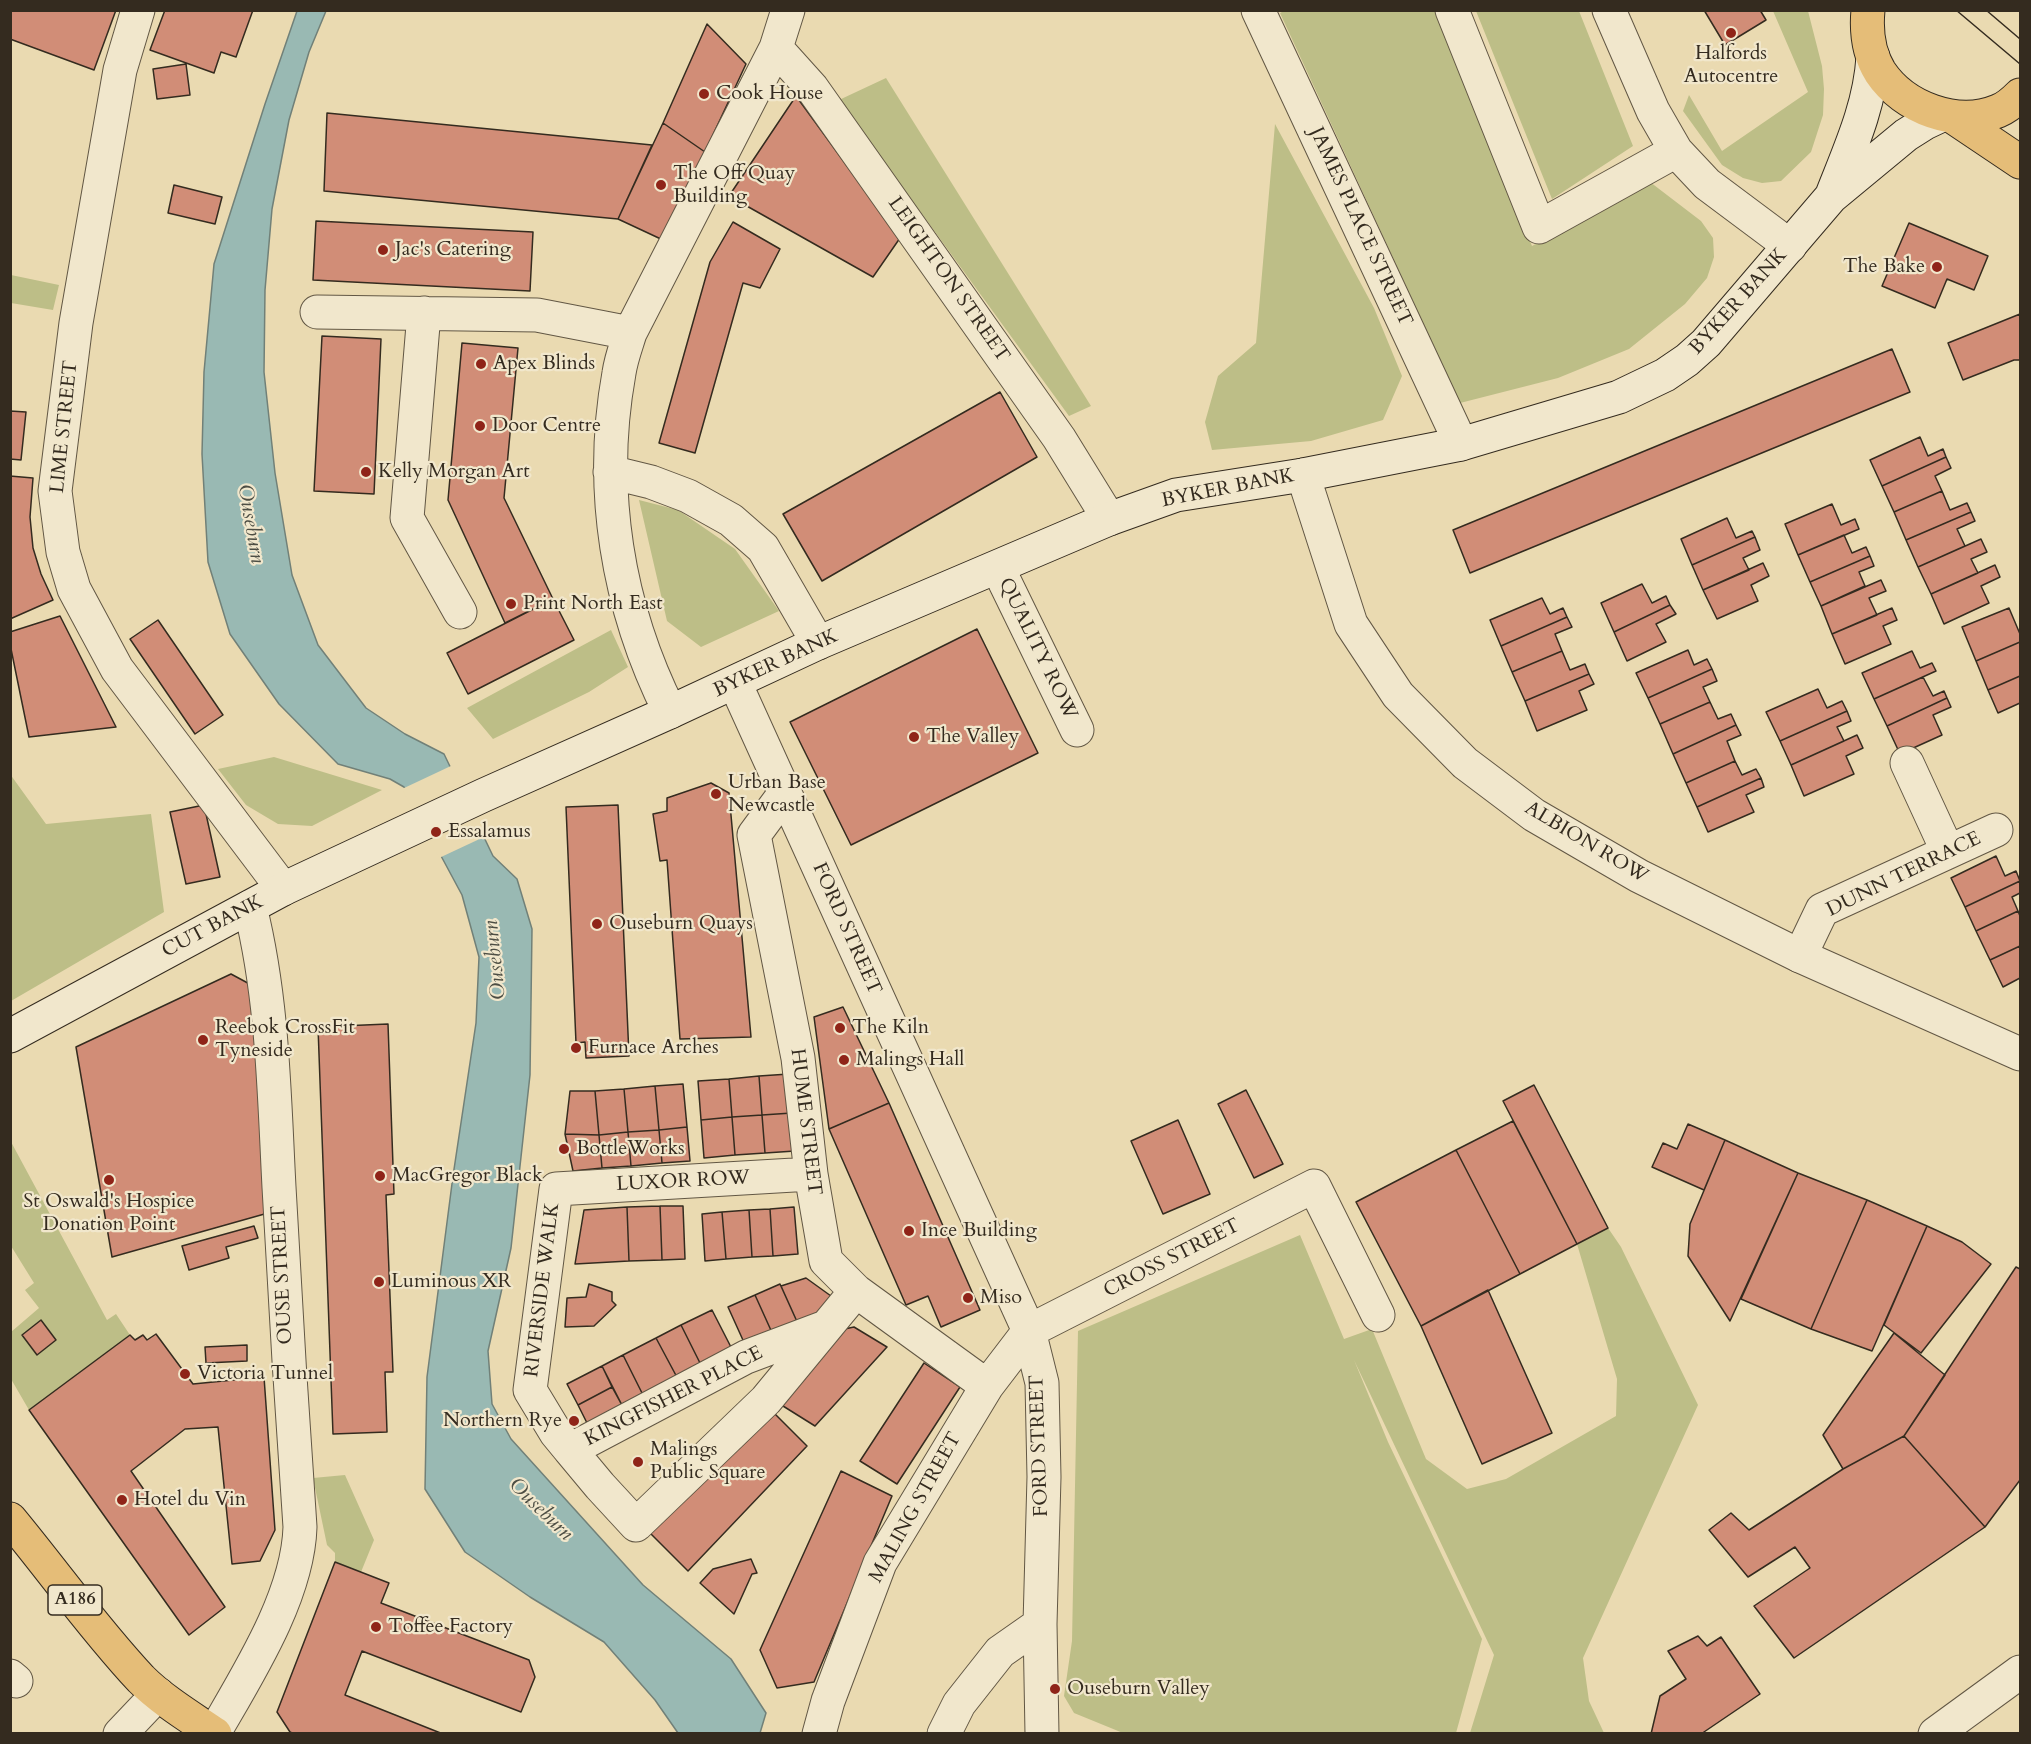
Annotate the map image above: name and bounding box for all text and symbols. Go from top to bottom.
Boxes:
marker: Halfords Autocentre [1724,26,1738,40]
place label: Halfords Autocentre [1684,42,1778,89]
place label: Cook House [716,82,823,106]
marker: Cook House [697,87,711,101]
street label: JAMES PLACE STREET [1303,124,1417,330]
place label: The Off Quay Building [673,162,795,209]
marker: The Off Quay Building [654,178,668,192]
street label: LEIGHTON STREET [882,193,1014,367]
place label: Jac's Catering [395,238,511,262]
marker: Jac's Catering [376,243,390,257]
street label: BYKER BANK [1685,244,1793,360]
place label: The Bake [1843,255,1925,279]
marker: The Bake [1930,260,1944,274]
place label: Apex Blinds [493,352,595,376]
marker: Apex Blinds [474,357,488,371]
street label: LIME STREET [46,359,84,495]
place label: Door Centre [492,414,601,438]
marker: Door Centre [473,419,487,433]
place label: Kelly Morgan Art [378,460,529,484]
street label: BYKER BANK [1160,464,1296,514]
marker: Kelly Morgan Art [359,465,373,479]
water label: Ouseburn [231,483,269,565]
street label: QUALITY ROW [992,574,1082,724]
place label: Print North East [523,592,663,616]
marker: Print North East [504,597,518,611]
street label: BYKER BANK [710,625,842,703]
place label: The Valley [926,725,1019,749]
marker: The Valley [907,730,921,744]
place label: Urban Base Newcastle [728,771,826,818]
marker: Urban Base Newcastle [709,787,723,801]
street label: ALBION ROW [1520,797,1652,889]
place label: Essalamus [448,820,531,844]
marker: Essalamus [429,825,443,839]
street label: DUNN TERRACE [1823,827,1985,923]
street label: FORD STREET [806,859,886,999]
street label: CUT BANK [158,890,268,964]
place label: Ouseburn Quays [609,912,753,936]
marker: Ouseburn Quays [590,917,604,931]
water label: Ouseburn [479,919,513,1001]
place label: Reebok CrossFit Tyneside [215,1016,355,1063]
place label: The Kiln [852,1016,929,1040]
marker: The Kiln [833,1021,847,1035]
marker: Reebok CrossFit Tyneside [196,1033,210,1047]
place label: Furnace Arches [588,1036,719,1060]
marker: Furnace Arches [569,1041,583,1055]
street label: HUME STREET [784,1047,826,1197]
place label: Malings Hall [856,1048,964,1072]
marker: Malings Hall [837,1053,851,1067]
place label: BottleWorks [576,1137,685,1161]
marker: BottleWorks [557,1142,571,1156]
place label: MacGregor Black [392,1164,543,1188]
street label: LUXOR ROW [616,1167,750,1197]
marker: MacGregor Black [373,1169,387,1183]
marker: St Oswald's Hospice Donation Point [102,1173,116,1187]
place label: St Oswald's Hospice Donation Point [23,1190,195,1237]
street label: RIVERSIDE WALK [520,1201,566,1379]
street label: OUSE STREET [267,1205,299,1345]
street label: CROSS STREET [1100,1214,1244,1304]
place label: Ince Building [921,1219,1037,1243]
marker: Ince Building [902,1224,916,1238]
place label: Luminous XR [391,1270,511,1294]
marker: Luminous XR [372,1275,386,1289]
place label: Miso [980,1286,1022,1310]
marker: Miso [961,1291,975,1305]
street label: KINGFISHER PLACE [581,1342,767,1452]
place label: Victoria Tunnel [197,1362,333,1386]
marker: Victoria Tunnel [178,1367,192,1381]
street label: FORD STREET [1026,1375,1054,1517]
place label: Northern Rye [443,1409,562,1433]
marker: Northern Rye [567,1414,581,1428]
street label: MALING STREET [865,1429,967,1587]
place label: Malings Public Square [650,1438,765,1485]
marker: Malings Public Square [631,1455,645,1469]
water label: Ouseburn [503,1473,577,1547]
place label: Hotel du Vin [134,1488,246,1512]
marker: Hotel du Vin [115,1493,129,1507]
road number: A186 [48,1585,102,1615]
place label: Toffee Factory [388,1615,513,1639]
marker: Toffee Factory [369,1620,383,1634]
place label: Ouseburn Valley [1067,1677,1210,1701]
marker: Ouseburn Valley [1048,1682,1062,1696]

